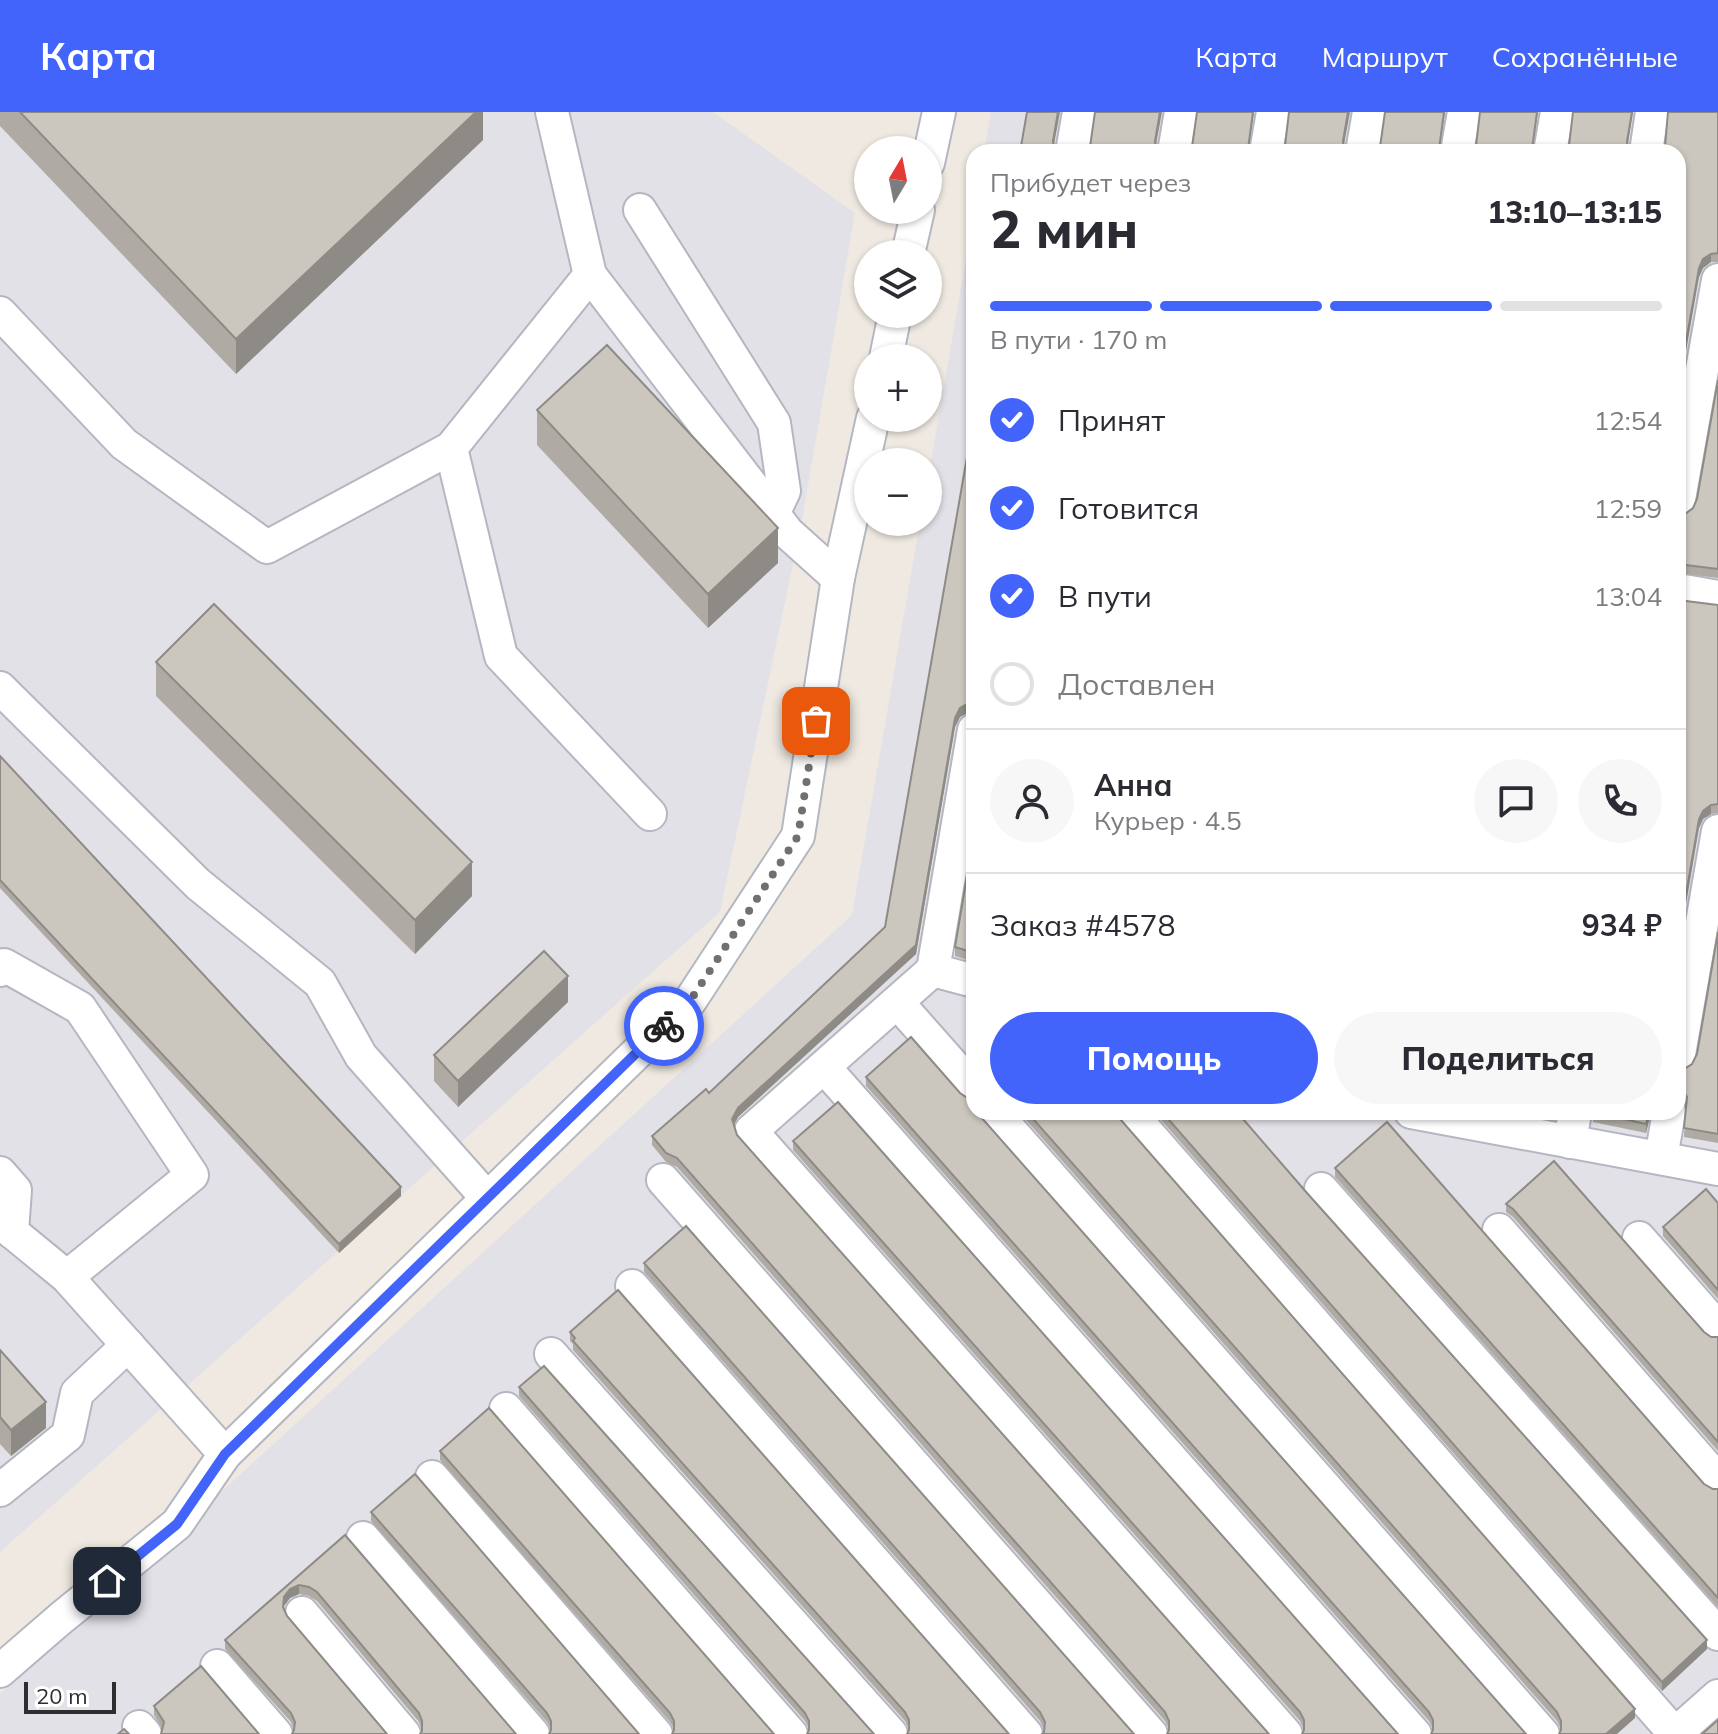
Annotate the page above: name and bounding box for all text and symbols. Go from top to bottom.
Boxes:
text: Карта [40,32,157,80]
text: Карта [1195,39,1278,74]
text: Маршрут [1322,39,1448,74]
text: Сохранённые [1492,39,1678,74]
north arrow [854,136,942,224]
map controls [854,136,942,536]
text: Прибудет через [990,166,1191,199]
text: 13:10–13:15 [1487,193,1662,231]
text: 2 мин [990,196,1138,261]
button: layers [854,240,942,328]
text: В пути · 170 m [990,323,1167,356]
button: + [854,344,942,432]
icon: check [990,398,1034,442]
text: Принят [1058,401,1165,439]
text: 12:54 [1594,404,1662,437]
button: − [854,448,942,536]
icon: check [990,486,1034,530]
text: Готовится [1058,489,1199,527]
text: 12:59 [1594,492,1662,525]
icon: check [990,574,1034,618]
text: В пути [1058,577,1152,615]
text: 13:04 [1594,580,1662,613]
text: Доставлен [1058,665,1216,703]
pin [782,687,850,755]
icon: bag [794,699,838,743]
button: person [990,759,1074,843]
button: chat [1474,759,1558,843]
button: phone [1578,759,1662,843]
text: Анна [1094,766,1173,804]
text: Курьер · 4.5 [1094,804,1242,837]
text: Заказ #4578 [990,906,1175,944]
text: 934 ₽ [1582,906,1662,944]
courier [624,986,704,1066]
icon: bike [642,1004,686,1048]
button: Помощь [990,1012,1318,1104]
button: Поделиться [1334,1012,1662,1104]
pin [73,1547,141,1615]
icon: home [85,1559,129,1603]
scale bar [24,1678,116,1714]
text: 20 m [36,1682,87,1710]

